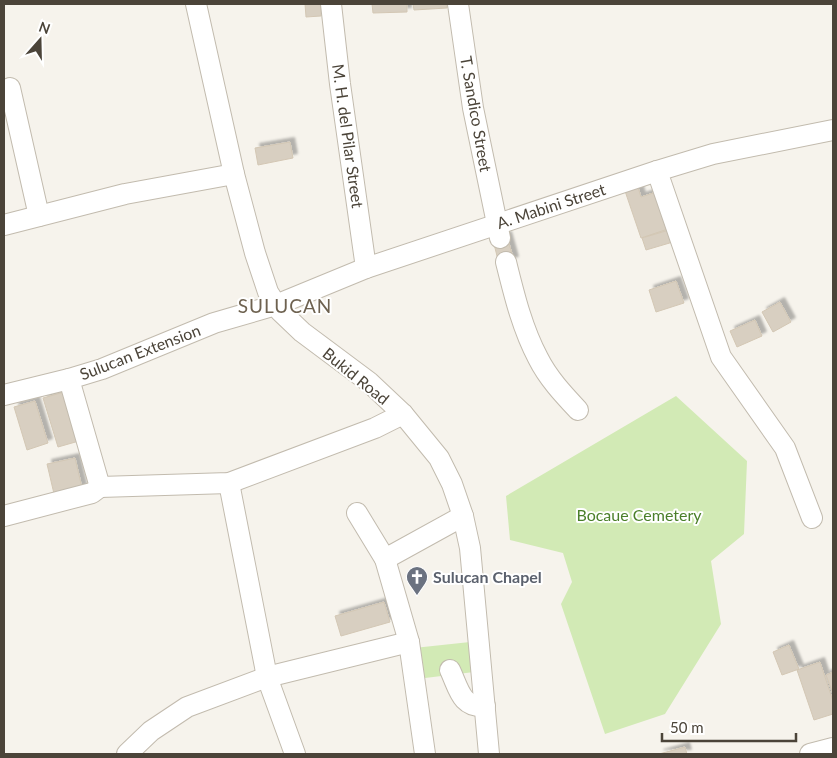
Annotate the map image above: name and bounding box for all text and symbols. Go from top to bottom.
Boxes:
north arrow [15,15,65,65]
text: N [37,17,53,37]
street label: T. Sandico Street [457,55,496,174]
street label: M. H. del Pilar Street [329,63,368,209]
street label: A. Mabini Street [494,179,608,232]
district label: SULUCAN [238,294,332,317]
street label: Sulucan Extension [77,320,203,383]
street label: Bukid Road [319,343,393,408]
park label: Bocaue Cemetery [576,505,702,524]
church icon: Sulucan Chapel [405,565,429,596]
place label: Sulucan Chapel [433,567,542,586]
scale bar [662,710,796,742]
text: 50 m [670,718,704,736]

